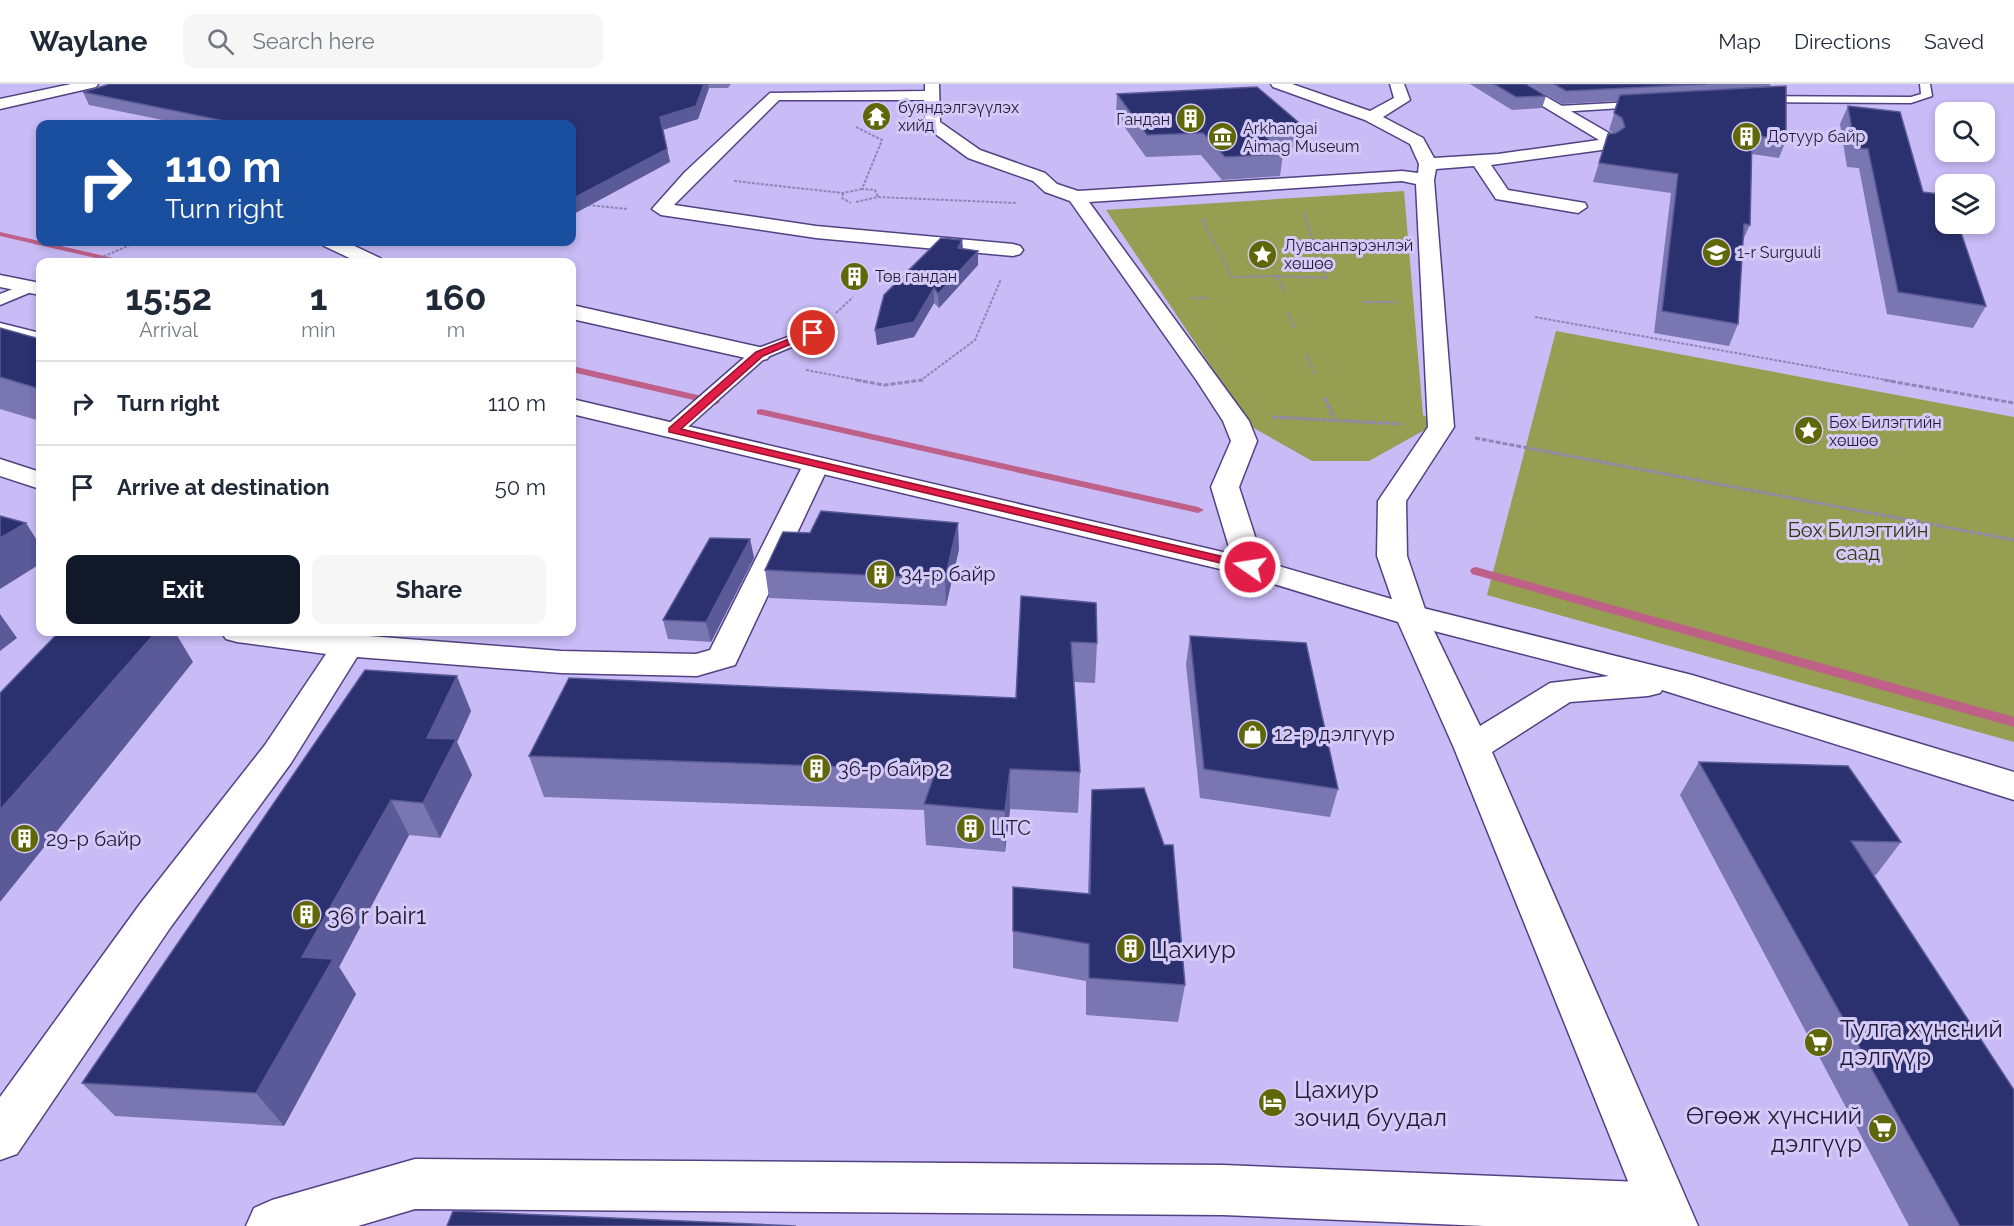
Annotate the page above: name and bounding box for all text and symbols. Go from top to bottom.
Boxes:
search box [183,14,603,68]
text: Waylane [30,25,147,58]
icon: search [204,25,237,58]
text: Search here [252,28,375,54]
text: Map [1718,29,1761,54]
text: Directions [1794,29,1891,54]
text: Saved [1924,29,1984,54]
place label: буяндэлгэүүлэх хийд [898,98,1019,135]
temple icon: буяндэлгэүүлэх хийд [861,100,893,132]
map controls [1935,102,1995,234]
button: search [1935,102,1995,162]
building icon: Гандан [1175,103,1207,135]
place label: Гандан [1116,110,1170,129]
place label: Arkhangai Aimag Museum [1243,119,1360,156]
building icon: Дотуур байр [1730,120,1762,152]
museum icon: Arkhangai Aimag Museum [1206,121,1238,153]
place label: Дотуур байр [1767,127,1865,146]
text: 110 m [165,143,281,192]
icon: right [66,144,144,222]
button: layers [1935,174,1995,234]
text: Turn right [165,193,284,224]
place label: Лувсанпэрэнлэй хөшөө [1284,236,1413,273]
school or university icon: 1-r Surguuli [1700,236,1732,268]
place icon: Лувсанпэрэнлэй хөшөө [1247,238,1279,270]
place label: 1-r Surguuli [1737,243,1821,262]
building icon: Төв гандан [838,260,870,292]
place label: Төв гандан [875,267,957,286]
text: 15:52 [125,276,212,318]
text: 1 [310,276,327,318]
text: 160 [425,276,487,318]
pin [787,307,838,358]
icon: arrive [796,316,829,349]
text: Arrival [139,318,198,342]
text: min [301,318,336,342]
text: m [447,318,465,342]
icon: right [66,387,99,420]
text: Turn right [117,390,220,416]
text: 110 m [488,390,546,416]
place label: Бөх Билэгтийн хөшөө [1829,413,1941,450]
place icon: Бөх Билэгтийн хөшөө [1792,415,1824,447]
icon: arrive [66,471,99,504]
text: Arrive at destination [117,474,330,500]
text: 50 m [495,474,546,500]
park label: Бөх Билэгтийн саад [1788,518,1928,565]
position arrow [1218,535,1282,599]
button: Exit [66,555,300,624]
button: Share [312,555,546,624]
building icon: 34-р байр [864,558,896,590]
place label: 34-р байр [901,562,996,586]
shop icon: 12-р дэлгүүр [1237,718,1269,750]
place label: 12-р дэлгүүр [1274,722,1395,746]
building icon: 36-р байр 2 [801,753,833,785]
place label: 36-р байр 2 [838,757,949,781]
building icon: ЦТС [954,812,986,844]
place label: ЦТС [991,816,1031,840]
building icon: 29-р байр [9,823,41,855]
place label: 29-р байр [46,827,141,851]
building icon: 36 r bair1 [290,899,322,931]
place label: 36 r bair1 [327,901,426,930]
building icon: Цахиур [1114,933,1146,965]
place label: Цахиур [1151,935,1236,964]
place label: Тулга хүнсний дэлгүүр [1840,1014,2003,1071]
supermarket icon: Тулга хүнсний дэлгүүр [1803,1026,1835,1058]
place label: Цахиур зочид буудал [1294,1075,1447,1132]
hotel icon: Цахиур зочид буудал [1257,1087,1289,1119]
place label: Өгөөж хүнсний дэлгүүр [1686,1101,1862,1158]
supermarket icon: Өгөөж хүнсний дэлгүүр [1867,1113,1899,1145]

